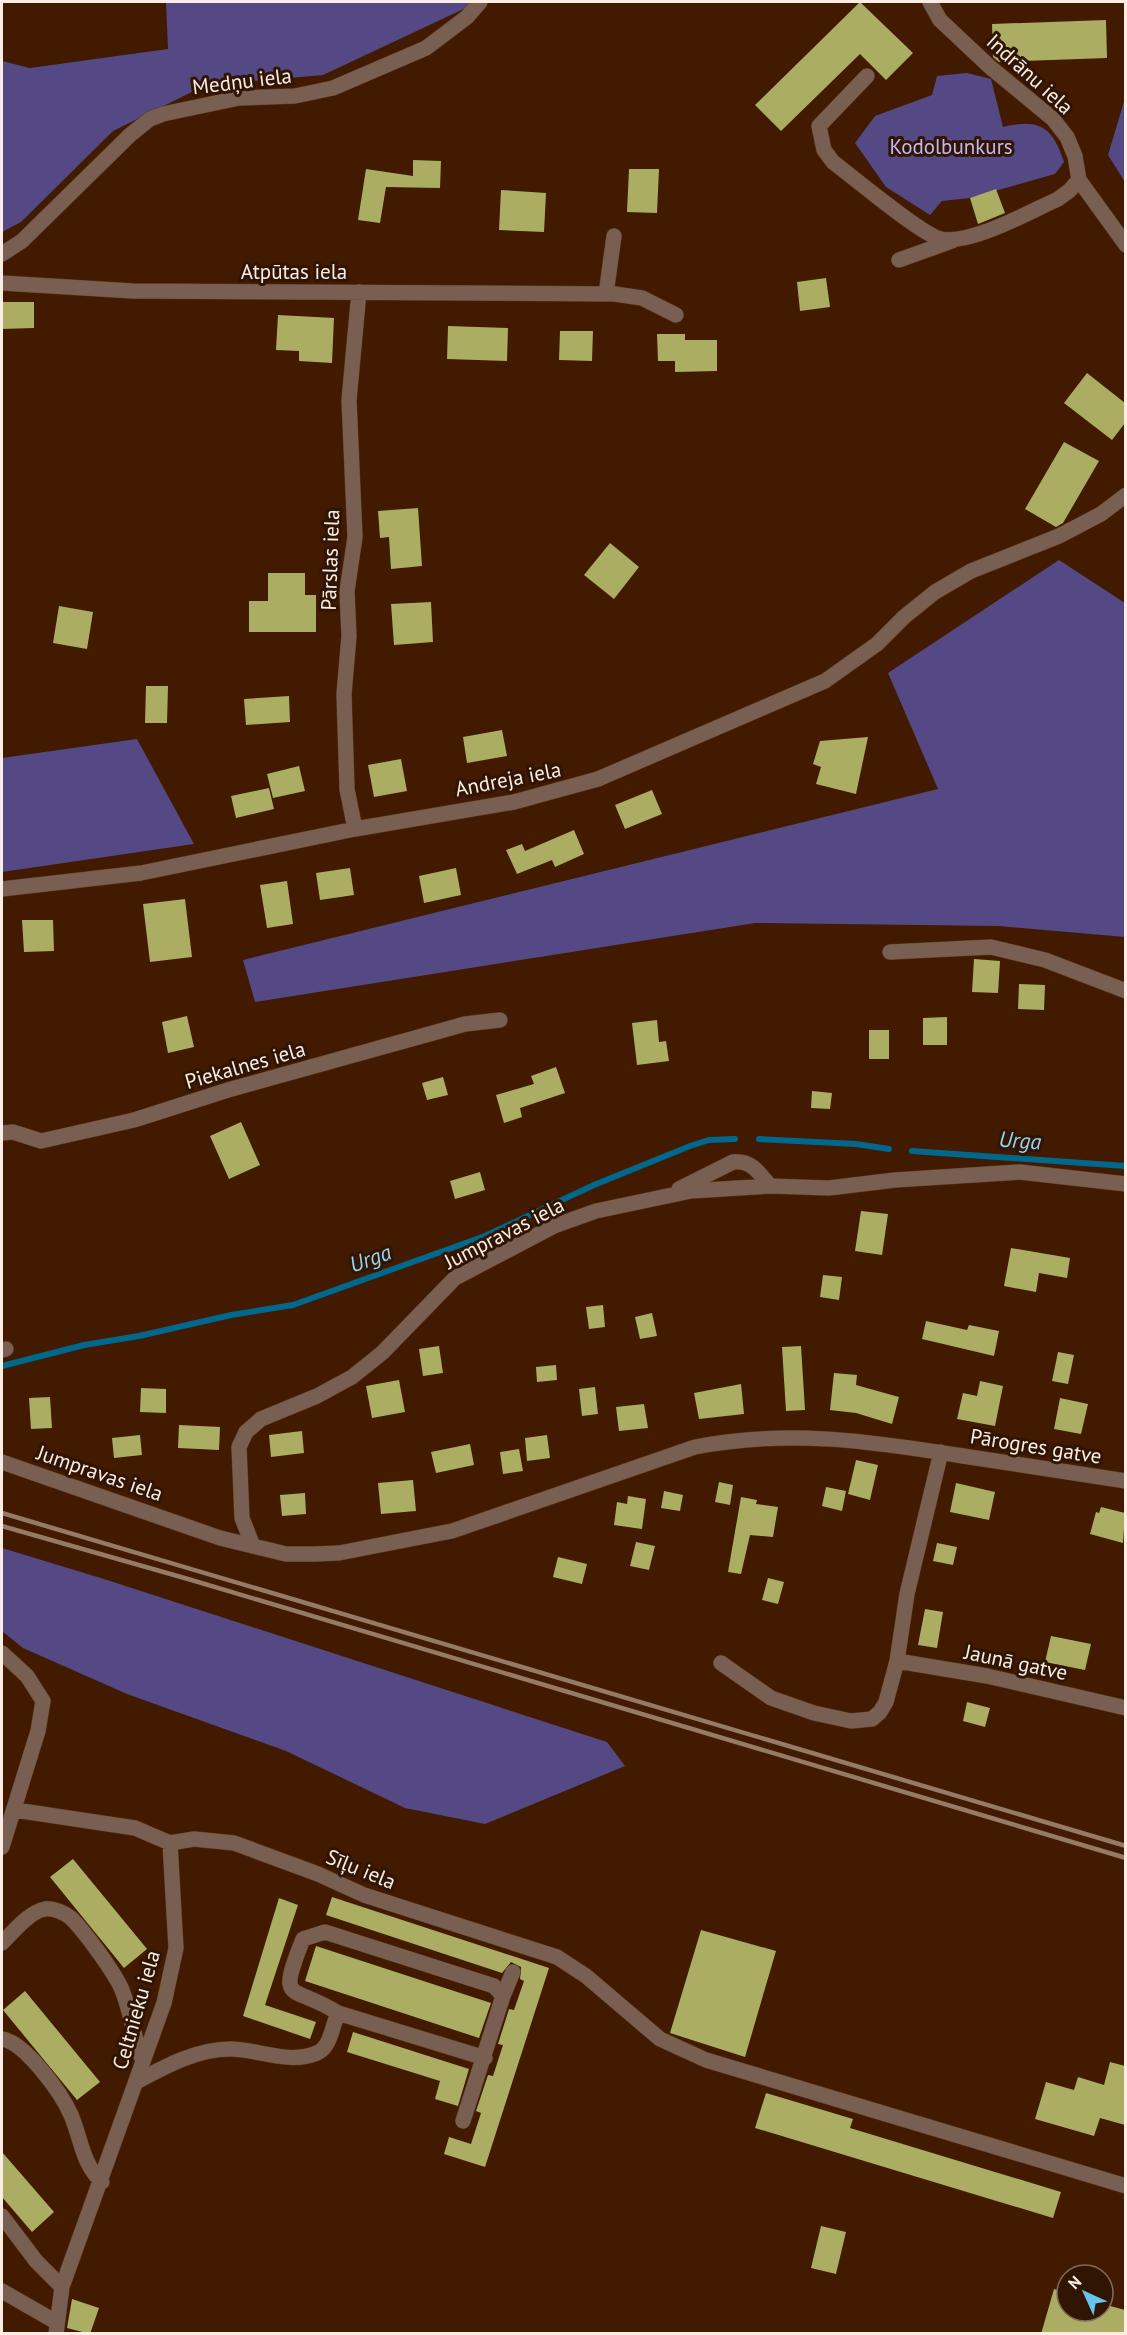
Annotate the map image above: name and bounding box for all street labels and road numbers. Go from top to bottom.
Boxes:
street label: Indrānu iela [981,28,1079,120]
street label: Medņu iela [191,62,293,100]
street label: Atpūtas iela [241,258,347,285]
street label: Pārslas iela [315,509,345,611]
street label: Andreja iela [453,756,563,802]
street label: Piekalnes iela [182,1035,308,1095]
street label: Jumpravas iela [439,1191,569,1275]
street label: Pārogres gatve [968,1422,1104,1470]
street label: Jumpravas iela [33,1439,166,1507]
street label: Jaunā gatve [961,1638,1070,1686]
street label: Sīļu iela [322,1843,400,1895]
street label: Celtnieku iela [106,1947,166,2073]

